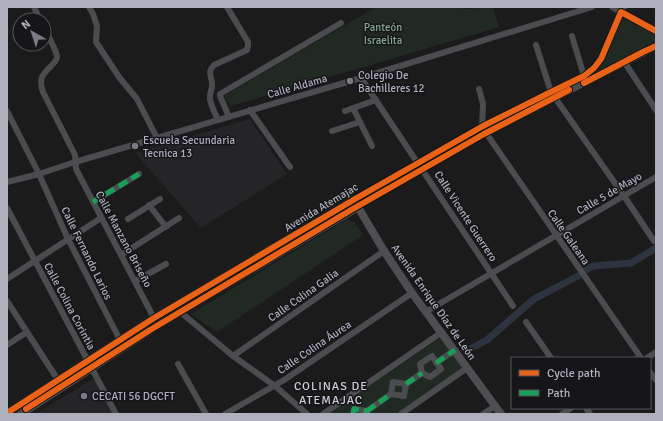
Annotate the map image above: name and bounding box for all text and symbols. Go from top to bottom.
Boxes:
north arrow [12,12,52,52]
text: N [19,17,33,32]
park label: Panteón Israelita [364,21,403,47]
place label: Colegio De Bachilleres 12 [358,69,425,95]
street label: Calle Aldama [266,72,329,101]
marker: Colegio De Bachilleres 12 [345,76,355,86]
place label: Escuela Secundaria Tecnica 13 [143,134,235,160]
marker: Escuela Secundaria Tecnica 13 [130,141,140,151]
street label: Calle Vicente Guerrero [431,169,500,264]
street label: Calle 5 de Mayo [574,169,645,217]
street label: Avenida Atemajac [282,180,360,235]
street label: Calle Manzano Briseño [93,189,155,290]
street label: Calle Fernando Larios [58,205,115,302]
street label: Calle Galeana [545,207,593,268]
street label: Avenida Enrique Díaz de León [389,242,479,363]
street label: Calle Colina Corintia [41,260,98,352]
street label: Calle Colina Galia [266,266,341,325]
street label: Calle Colina Áurea [274,317,354,377]
legend [511,357,651,409]
text: Cycle path [547,366,600,381]
district label: COLINAS DE ATEMAJAC [294,379,368,408]
text: Path [547,386,570,401]
place label: CECATI 56 DGCFT [92,390,175,403]
marker: CECATI 56 DGCFT [79,391,89,401]

